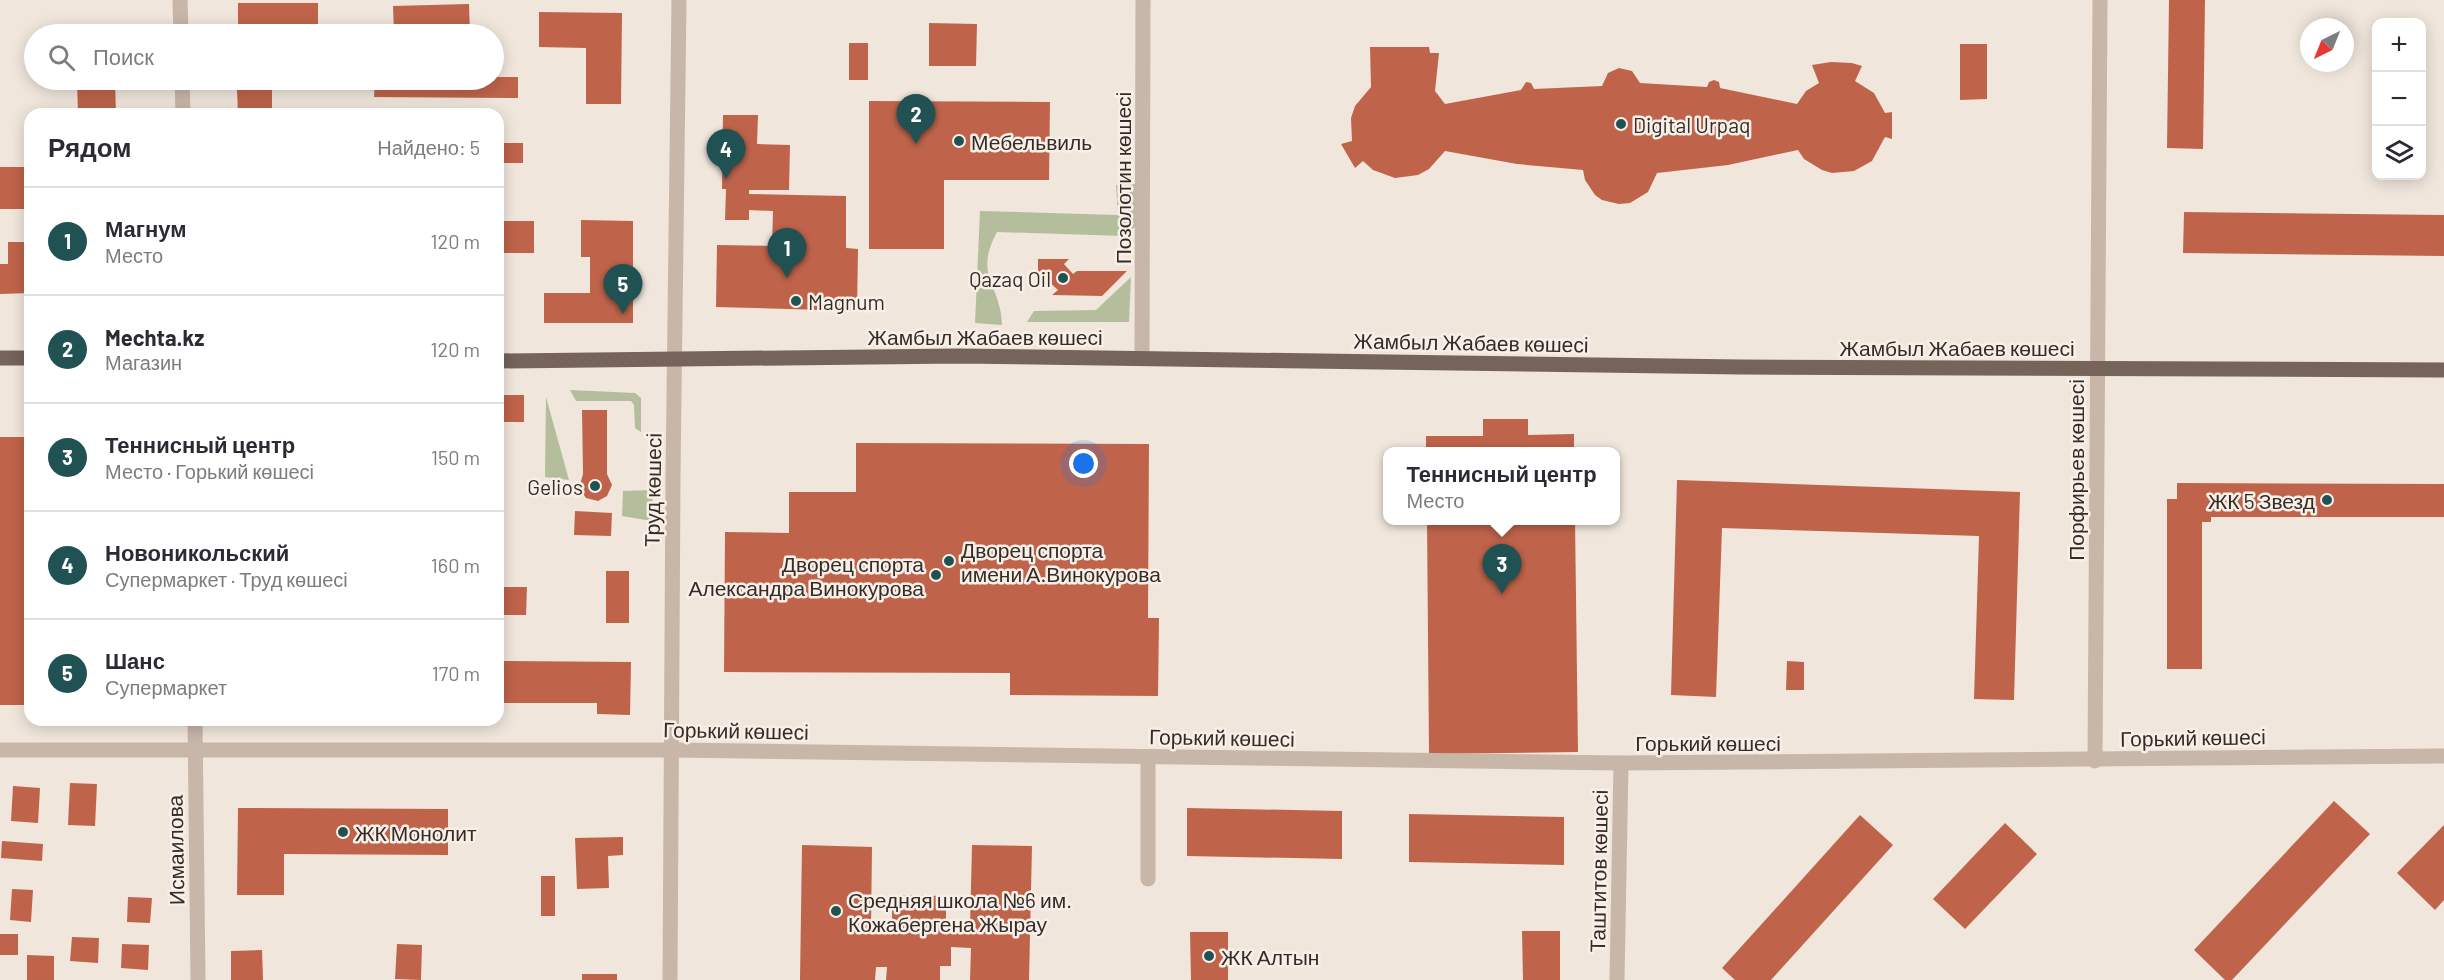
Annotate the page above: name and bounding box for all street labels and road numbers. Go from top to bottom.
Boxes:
street label: Позолотин көшесі [1110,92,1135,264]
street label: Жамбыл Жабаев көшесі [867,324,1103,349]
street label: Жамбыл Жабаев көшесі [1353,327,1589,357]
street label: Жамбыл Жабаев көшесі [1839,335,2075,360]
street label: Порфирьев көшесі [2063,379,2088,561]
street label: Труд көшесі [639,433,665,547]
street label: Горький көшесі [663,716,809,744]
street label: Горький көшесі [1149,723,1295,751]
street label: Горький көшесі [2120,723,2266,751]
street label: Горький көшесі [1635,730,1781,755]
street label: Таштитов көшесі [1584,789,1612,953]
street label: Исмаилова [162,794,188,905]

